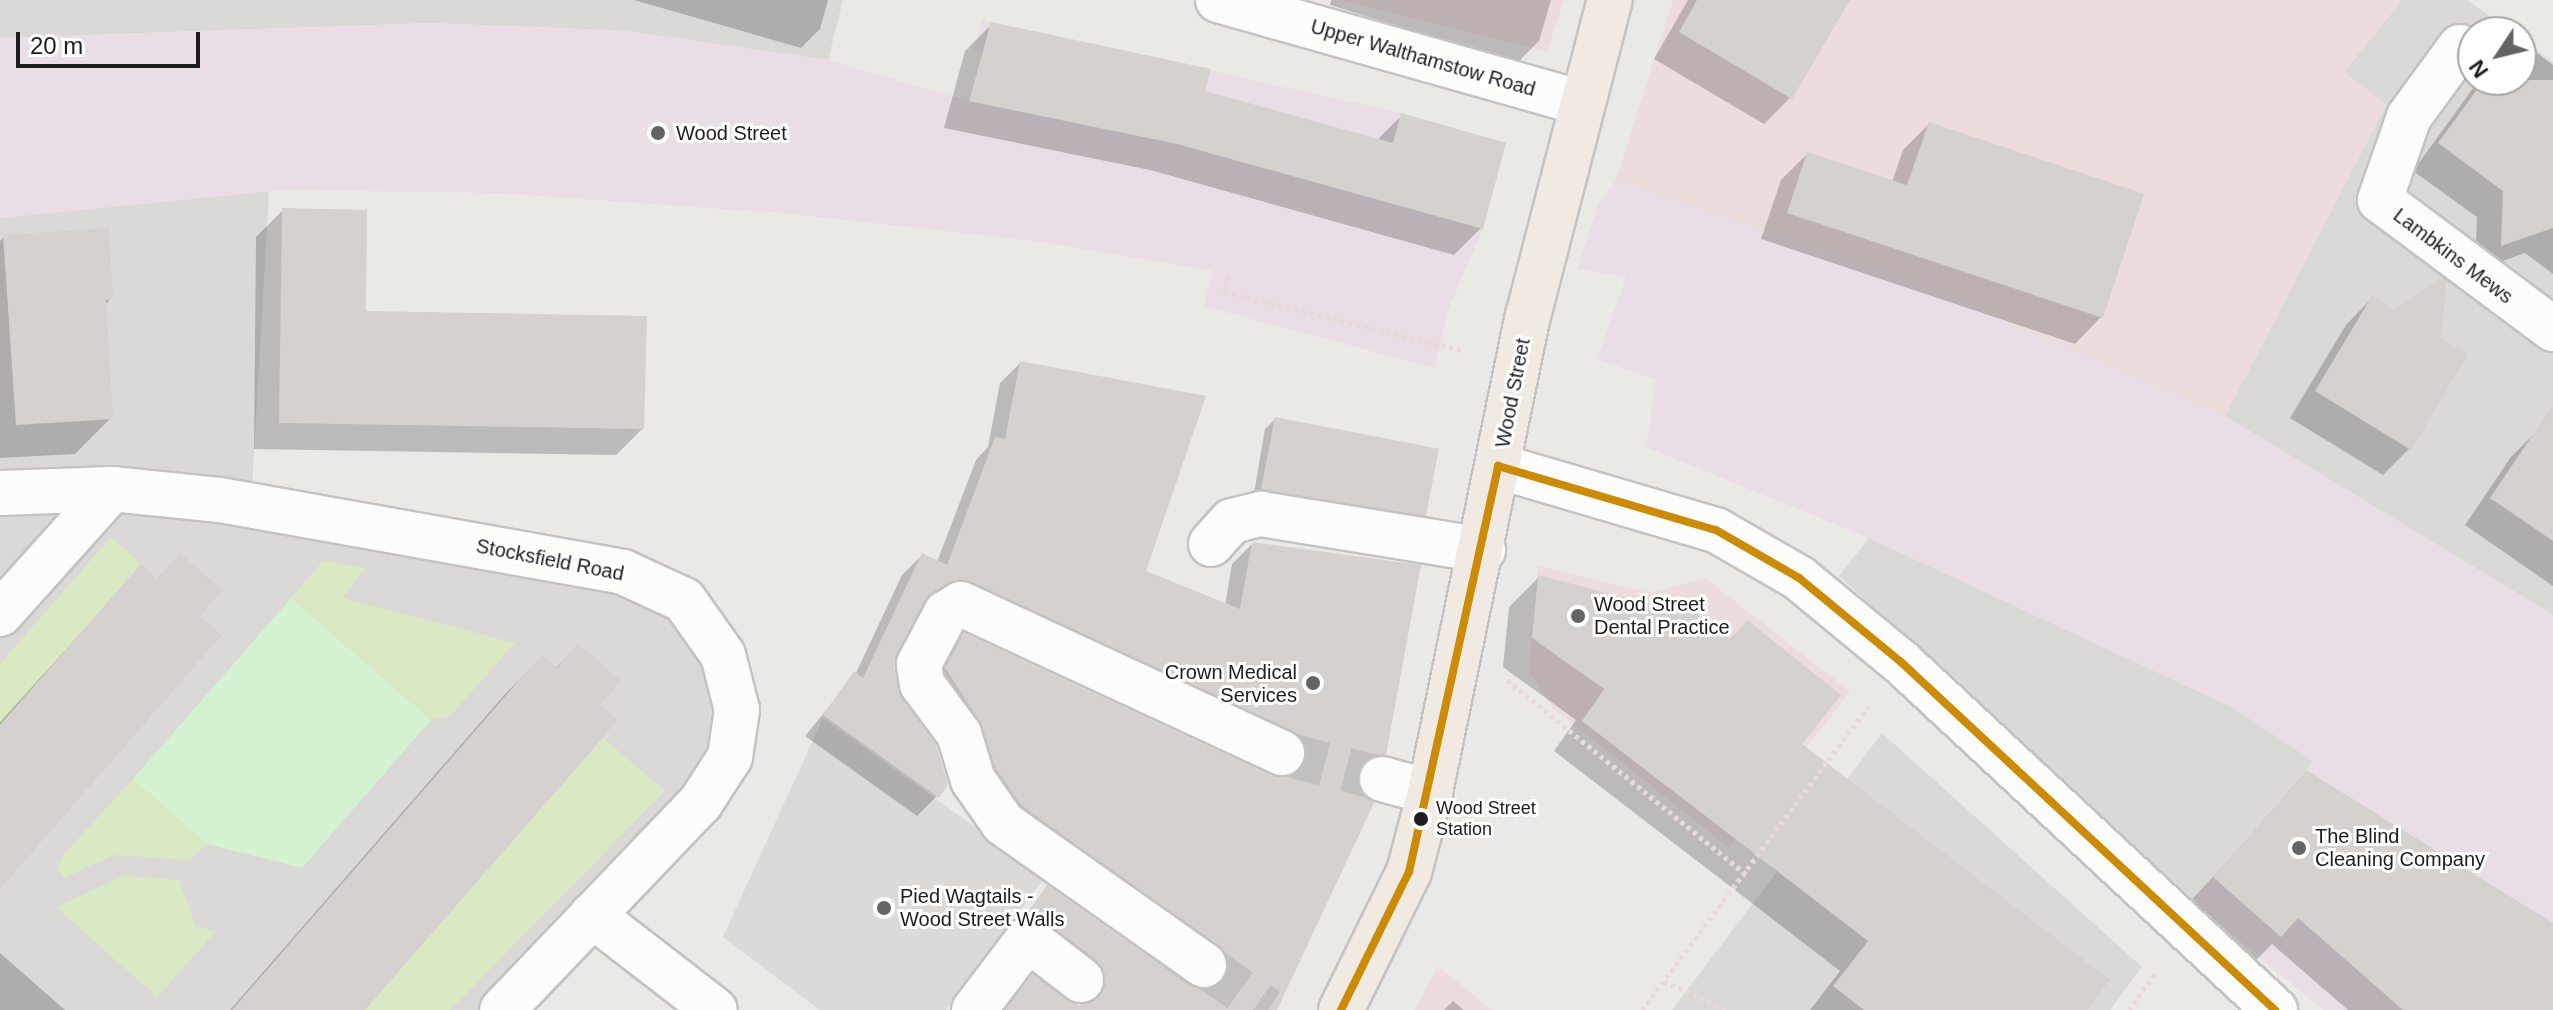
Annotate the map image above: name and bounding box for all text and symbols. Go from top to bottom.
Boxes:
street label: Upper Walthamstow Road [1308,14,1538,102]
scale bar [20,16,204,66]
north arrow [2457,16,2537,96]
text: 20 m [30,32,83,59]
text: N [2464,55,2493,83]
place label: Wood Street [676,121,787,145]
marker: Wood Street [647,122,669,144]
street label: Lambkins Mews [2389,203,2517,309]
street label: Wood Street [1491,336,1535,450]
street label: Stocksfield Road [474,534,626,586]
place label: Wood Street Dental Practice [1594,592,1730,639]
marker: Wood Street Dental Practice [1569,607,1587,625]
place label: Crown Medical Services [1165,660,1297,707]
marker: Crown Medical Services [1304,674,1322,692]
place label: Wood Street Station [1436,798,1536,840]
marker: Wood Street Station [1413,811,1429,827]
place label: The Blind Cleaning Company [2315,824,2485,871]
marker: The Blind Cleaning Company [2290,839,2308,857]
place label: Pied Wagtails - Wood Street Walls [900,884,1065,931]
marker: Pied Wagtails - Wood Street Walls [875,899,893,917]

